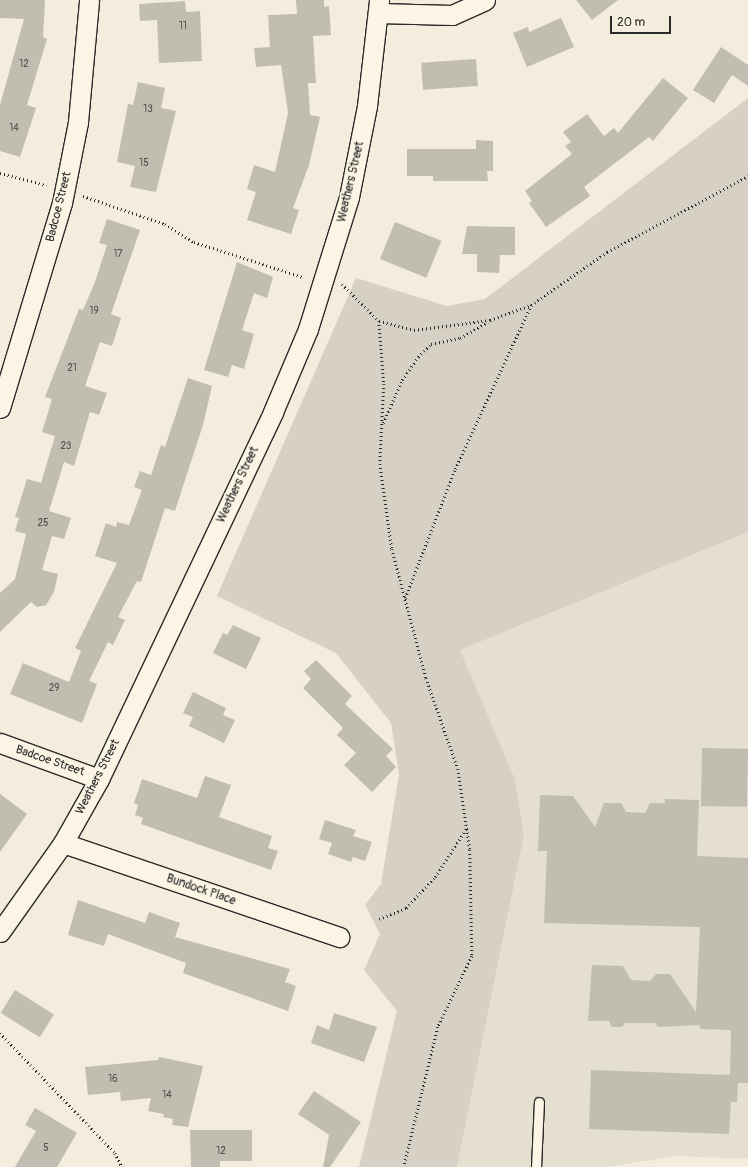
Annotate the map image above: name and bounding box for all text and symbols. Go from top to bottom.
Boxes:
scale bar [612,8,673,34]
text: 20 m [617,15,645,30]
house number: 11 [179,21,187,33]
house number: 12 [19,59,29,71]
house number: 13 [143,104,153,116]
house number: 14 [9,123,19,135]
street label: Weathers Street [335,140,367,224]
house number: 15 [139,158,149,170]
street label: Badcoe Street [43,170,75,244]
house number: 17 [113,249,123,261]
house number: 19 [89,306,99,318]
house number: 21 [67,363,77,375]
house number: 23 [61,441,71,453]
street label: Weathers Street [214,445,262,525]
house number: 25 [37,518,49,530]
house number: 29 [49,683,59,695]
street label: Weathers Street [73,737,123,817]
street label: Badcoe Street [14,742,86,780]
street label: Bundock Place [164,871,238,909]
house number: 16 [108,1074,118,1086]
house number: 14 [162,1090,172,1102]
house number: 5 [43,1143,49,1155]
house number: 12 [216,1146,226,1158]

